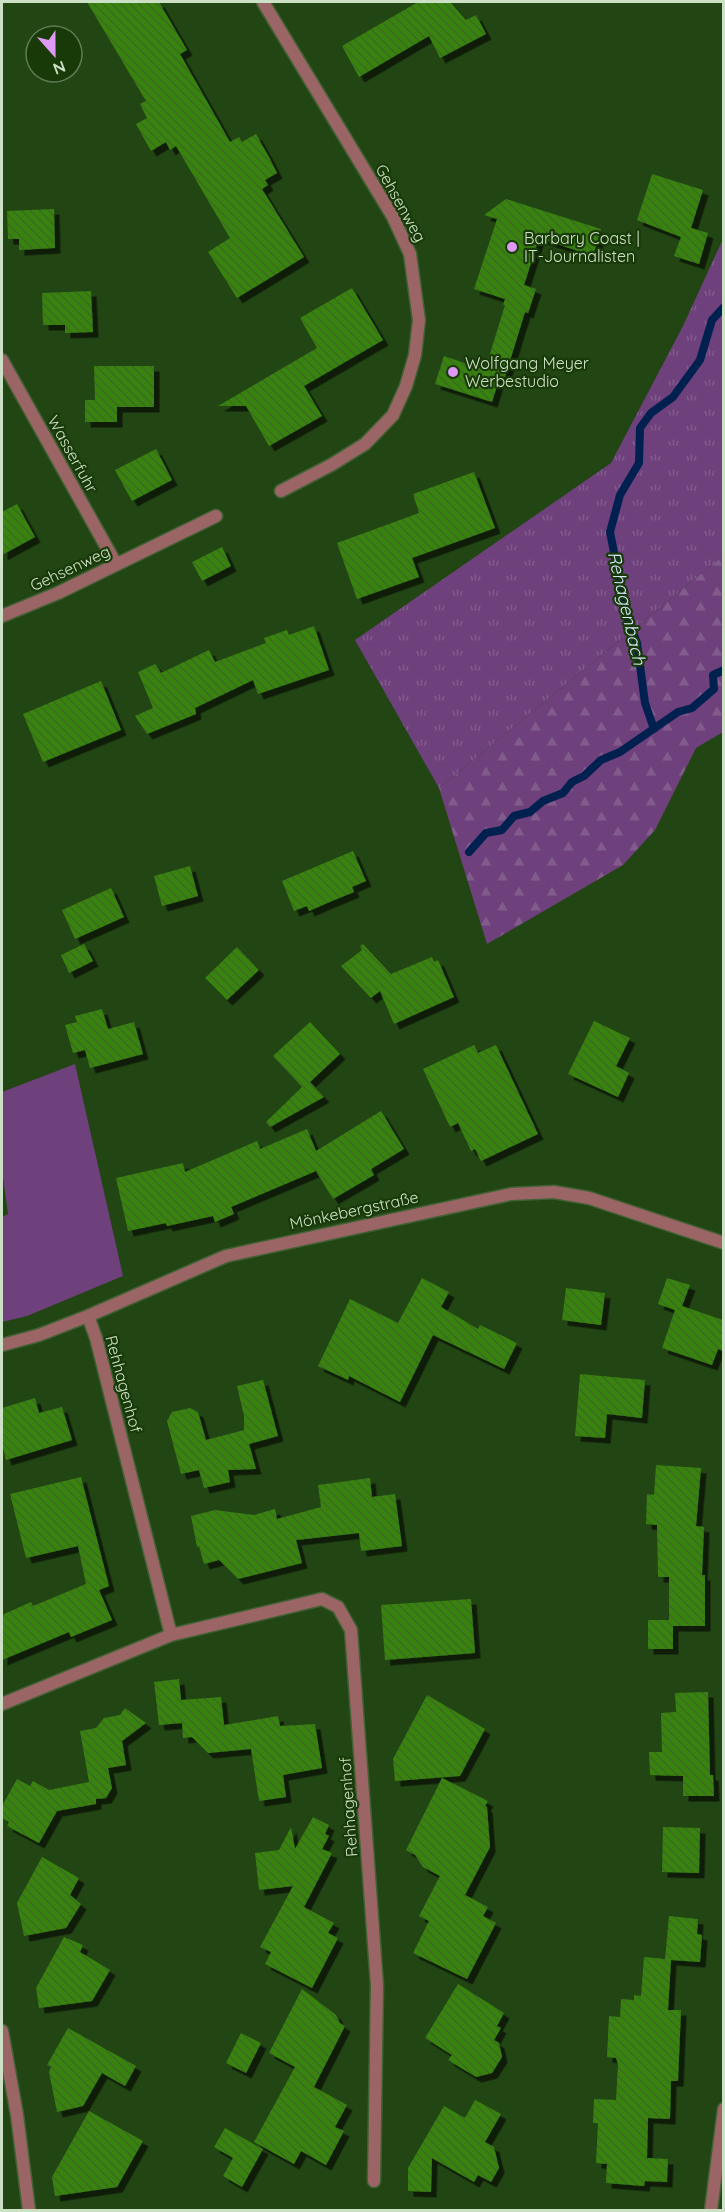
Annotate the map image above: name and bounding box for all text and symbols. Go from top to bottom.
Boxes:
north arrow [24,24,84,84]
text: N [50,57,68,79]
street label: Gehsenweg [371,161,431,245]
place label: Barbary Coast | IT-Journalisten [524,228,640,266]
marker: Barbary Coast | IT-Journalisten [505,240,519,254]
place label: Wolfgang Meyer Werbestudio [465,353,589,391]
marker: Wolfgang Meyer Werbestudio [446,365,460,379]
street label: Wasserfuhr [44,412,102,496]
street label: Gehsenweg [27,541,113,595]
water label: Rehagenbach [603,549,651,668]
street label: Mönkebergstraße [288,1187,420,1233]
street label: Rehhagenhof [101,1333,147,1435]
street label: Rehhagenhof [335,1756,361,1858]

